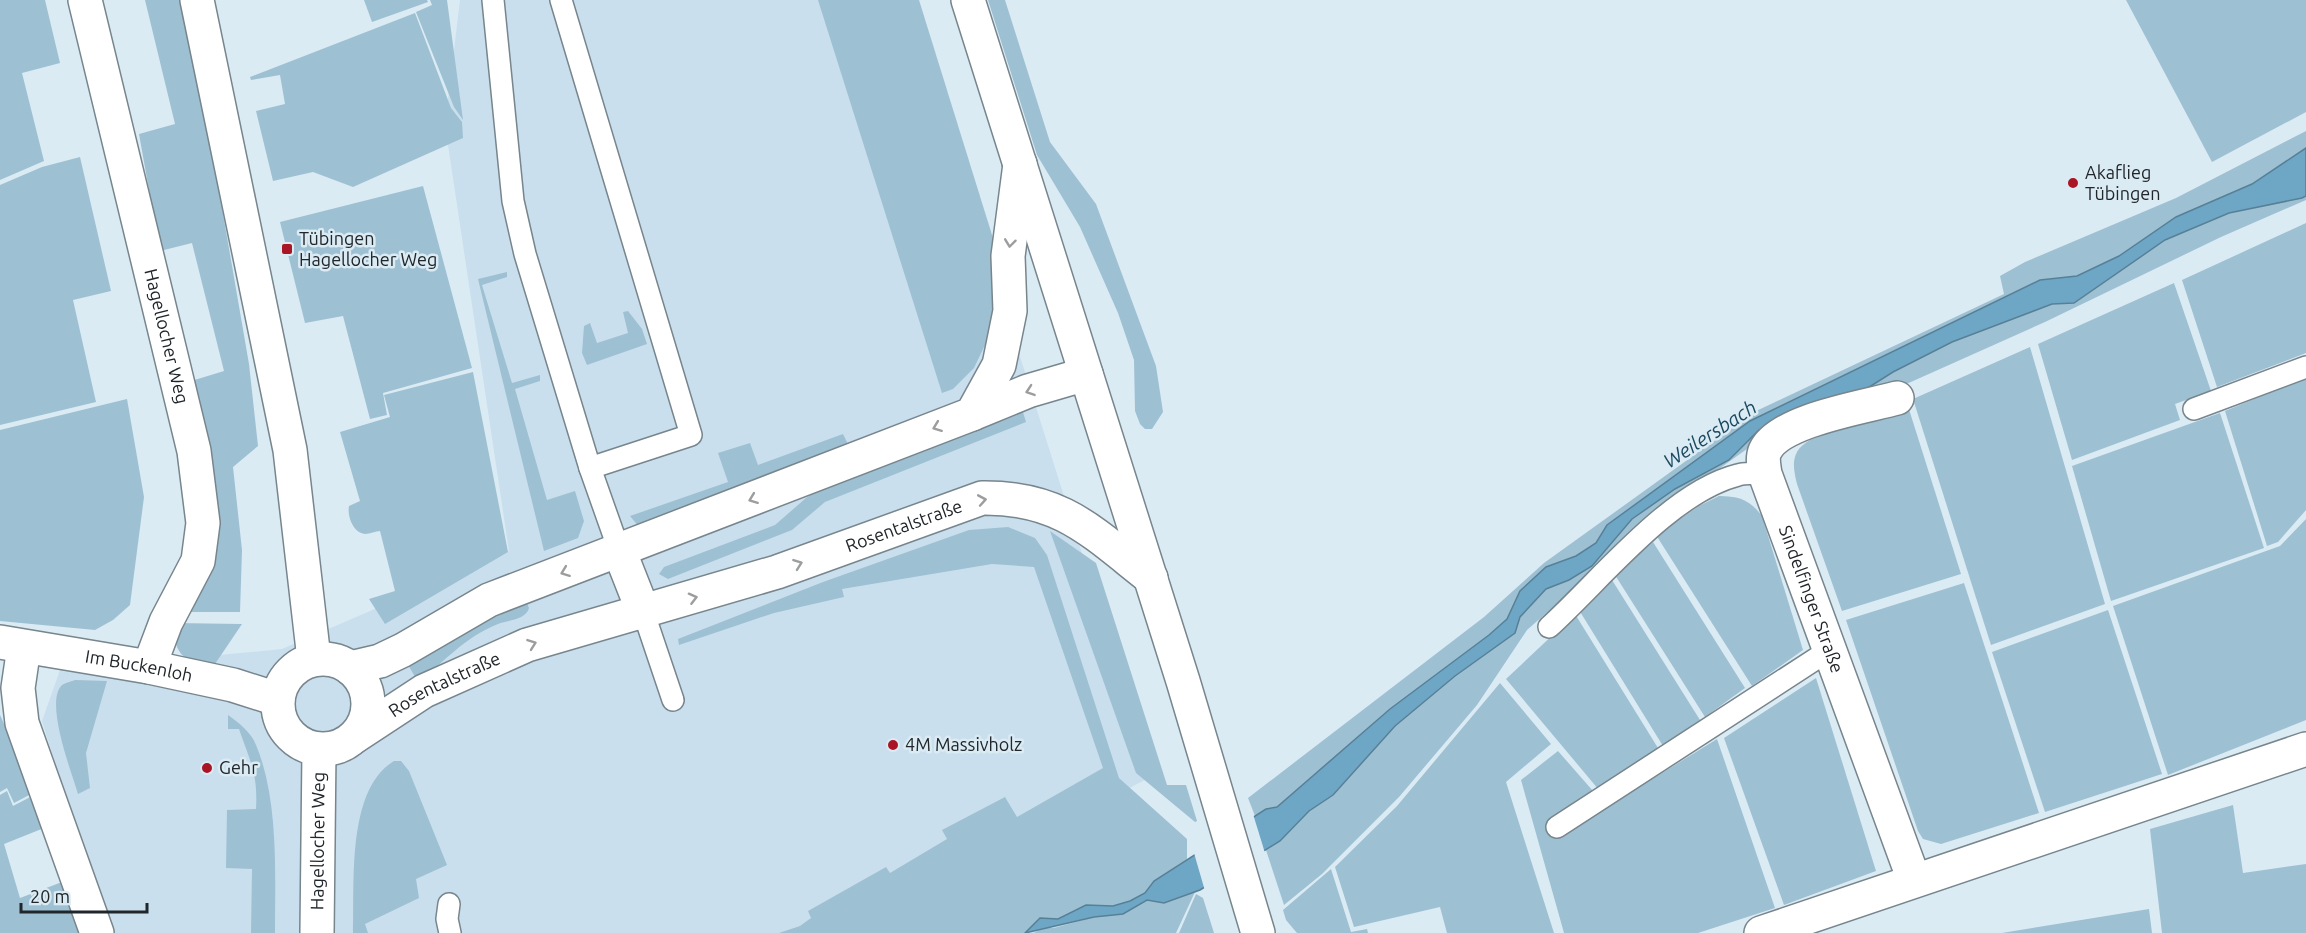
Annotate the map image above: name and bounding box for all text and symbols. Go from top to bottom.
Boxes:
place label: Akaflieg Tübingen [2085,162,2161,203]
marker: Akaflieg Tübingen [2066,176,2080,190]
place label: Tübingen Hagellocher Weg [299,228,437,269]
one-way arrow [1004,238,1017,248]
marker: Tübingen Hagellocher Weg [280,242,294,256]
street label: Hagellocher Weg [141,267,193,406]
one-way arrow [1025,384,1036,397]
water label: Weilersbach [1659,395,1761,472]
one-way arrow [933,420,944,432]
one-way arrow [748,492,759,504]
one-way arrow [977,494,986,506]
street label: Rosentalstraße [843,495,965,555]
street label: Sindelfinger Straße [1776,522,1848,675]
one-way arrow [792,559,803,572]
one-way arrow [560,564,571,577]
one-way arrow [688,593,698,606]
one-way arrow [526,638,537,651]
street label: Im Buckenloh [84,645,195,685]
street label: Rosentalstraße [385,647,503,721]
place label: 4M Massivholz [905,734,1022,754]
marker: 4M Massivholz [886,738,900,752]
place label: Gehr [219,757,258,777]
marker: Gehr [200,761,214,775]
street label: Hagellocher Weg [306,772,328,910]
scale bar [21,876,147,914]
text: 20 m [30,886,70,906]

